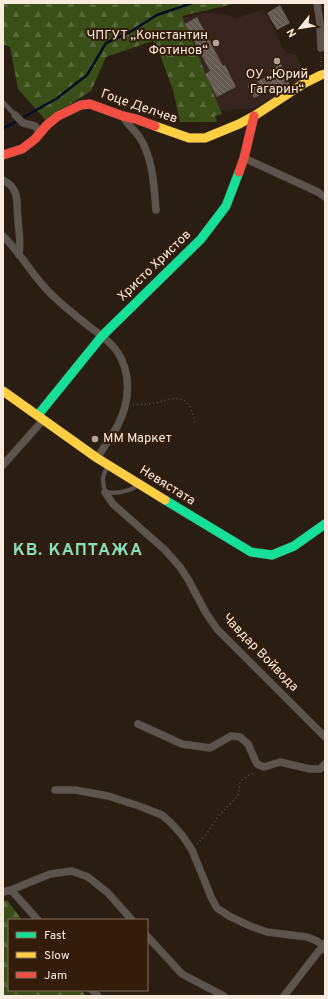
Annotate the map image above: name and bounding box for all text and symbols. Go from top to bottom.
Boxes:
north arrow [280,8,320,48]
text: N [284,26,300,39]
place label: ЧПГУТ „Константин Фотинов“ [87,28,208,59]
marker: ЧПГУТ „Константин Фотинов“ [211,38,221,48]
marker: ОУ „Юрий Гагарин“ [272,56,282,66]
place label: ОУ „Юрий Гагарин“ [246,67,308,98]
street label: Гоце Делчев [99,86,179,128]
street label: Христо Христов [115,227,195,305]
place label: ММ Маркет [103,431,172,447]
marker: ММ Маркет [90,434,100,444]
street label: Невястата [136,463,198,509]
district label: КВ. КАПТАЖА [13,540,143,562]
street label: Чавдар Войвода [219,611,301,695]
legend [8,919,148,991]
text: Fast [44,928,66,944]
text: Slow [44,948,70,964]
text: Jam [44,968,67,984]

